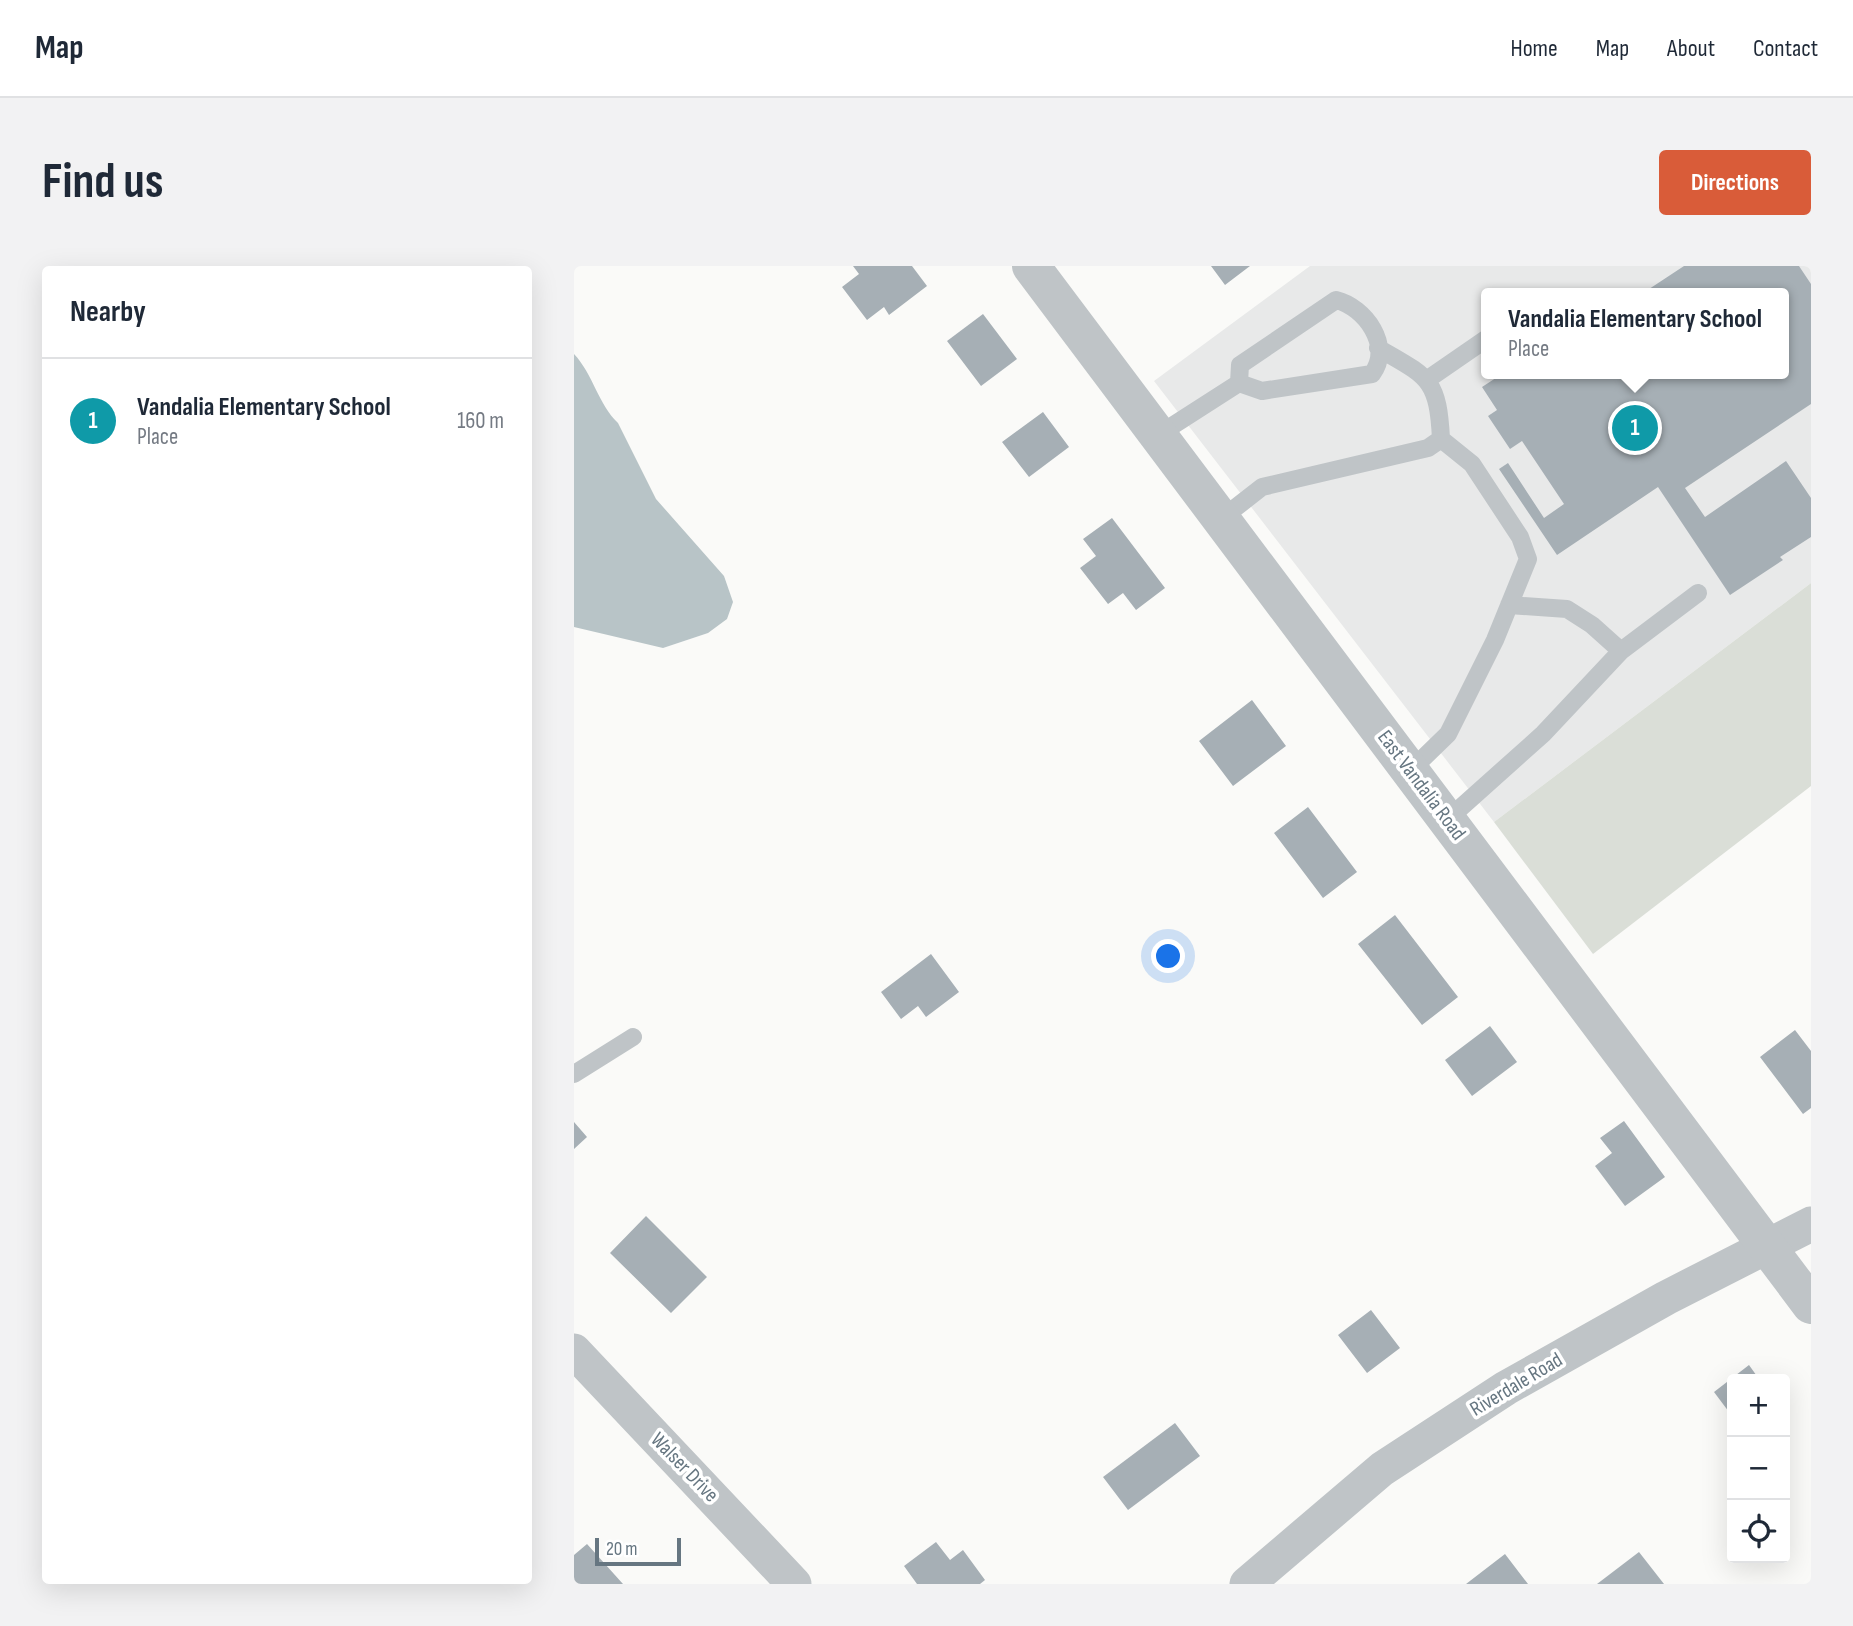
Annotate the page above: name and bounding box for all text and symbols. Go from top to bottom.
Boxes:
text: Map [35,28,84,68]
text: Home [1510,34,1558,63]
text: Map [1596,34,1629,63]
text: About [1667,34,1715,63]
text: Contact [1753,34,1818,63]
button: Directions [1659,150,1811,215]
text: Find us [42,153,164,212]
popup [1481,288,1789,379]
text: Nearby [70,294,146,330]
text: Vandalia Elementary School [1508,304,1762,335]
text: Place [1508,335,1549,363]
text: Vandalia Elementary School [137,392,391,423]
pin: 1 [1612,402,1658,454]
text: 1 [88,407,98,435]
text: 160 m [457,407,504,435]
text: Place [137,423,178,451]
street label: East Vandalia Road [1372,725,1471,845]
your location [1151,939,1185,973]
street label: Riverdale Road [1466,1347,1567,1422]
map controls [1727,1374,1790,1563]
button: + [1727,1374,1790,1437]
street label: Walser Drive [645,1427,724,1507]
button: − [1727,1437,1790,1500]
button: locate [1727,1500,1790,1563]
scale bar [595,1535,681,1567]
text: 20 m [606,1538,638,1561]

